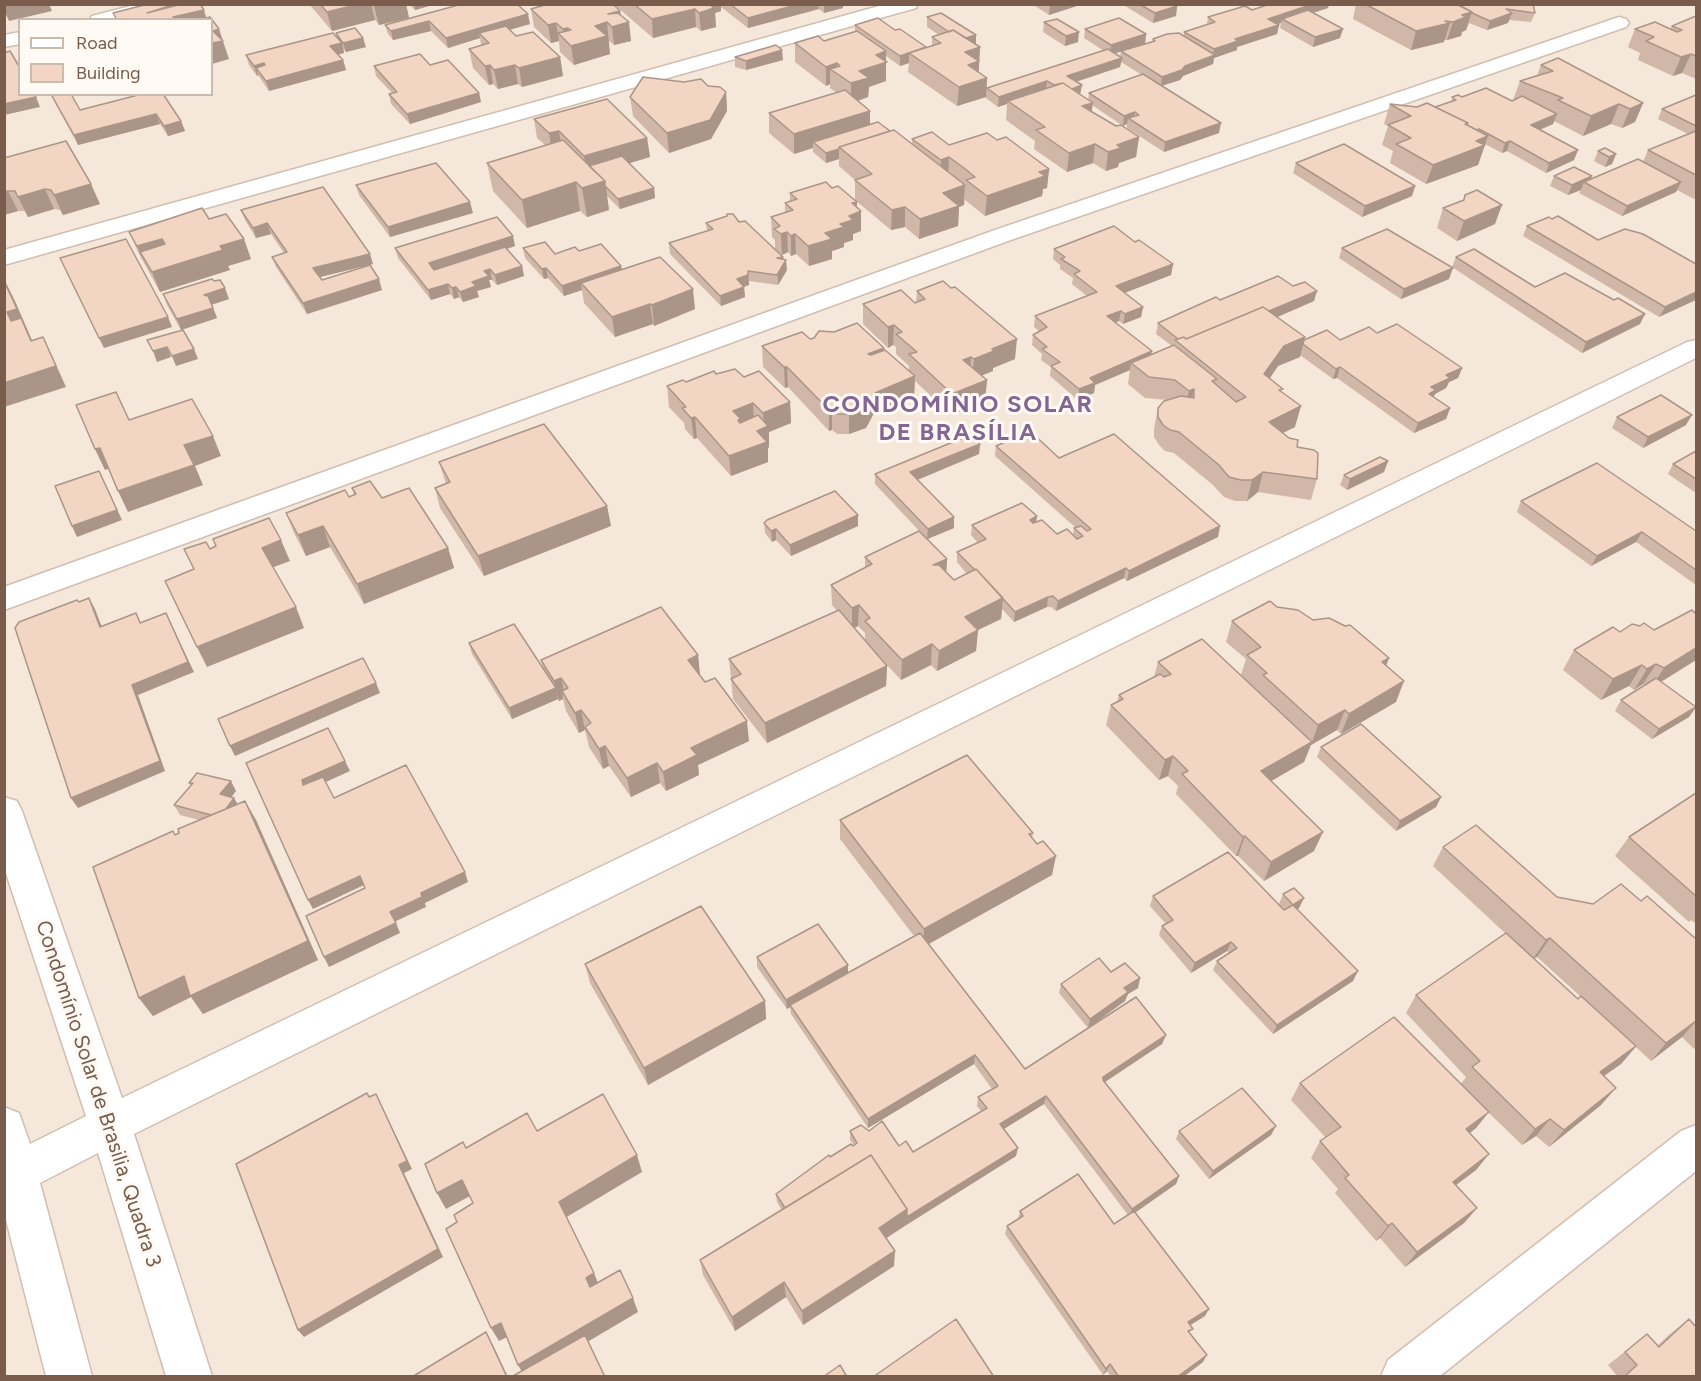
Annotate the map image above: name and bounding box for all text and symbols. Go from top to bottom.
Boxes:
legend [18,18,213,96]
text: Road [76,32,117,54]
text: Building [76,62,141,84]
district label: CONDOMÍNIO SOLAR DE BRASÍLIA [822,391,1094,447]
street label: Condomínio Solar de Brasilia, Quadra 3 [30,918,166,1270]

